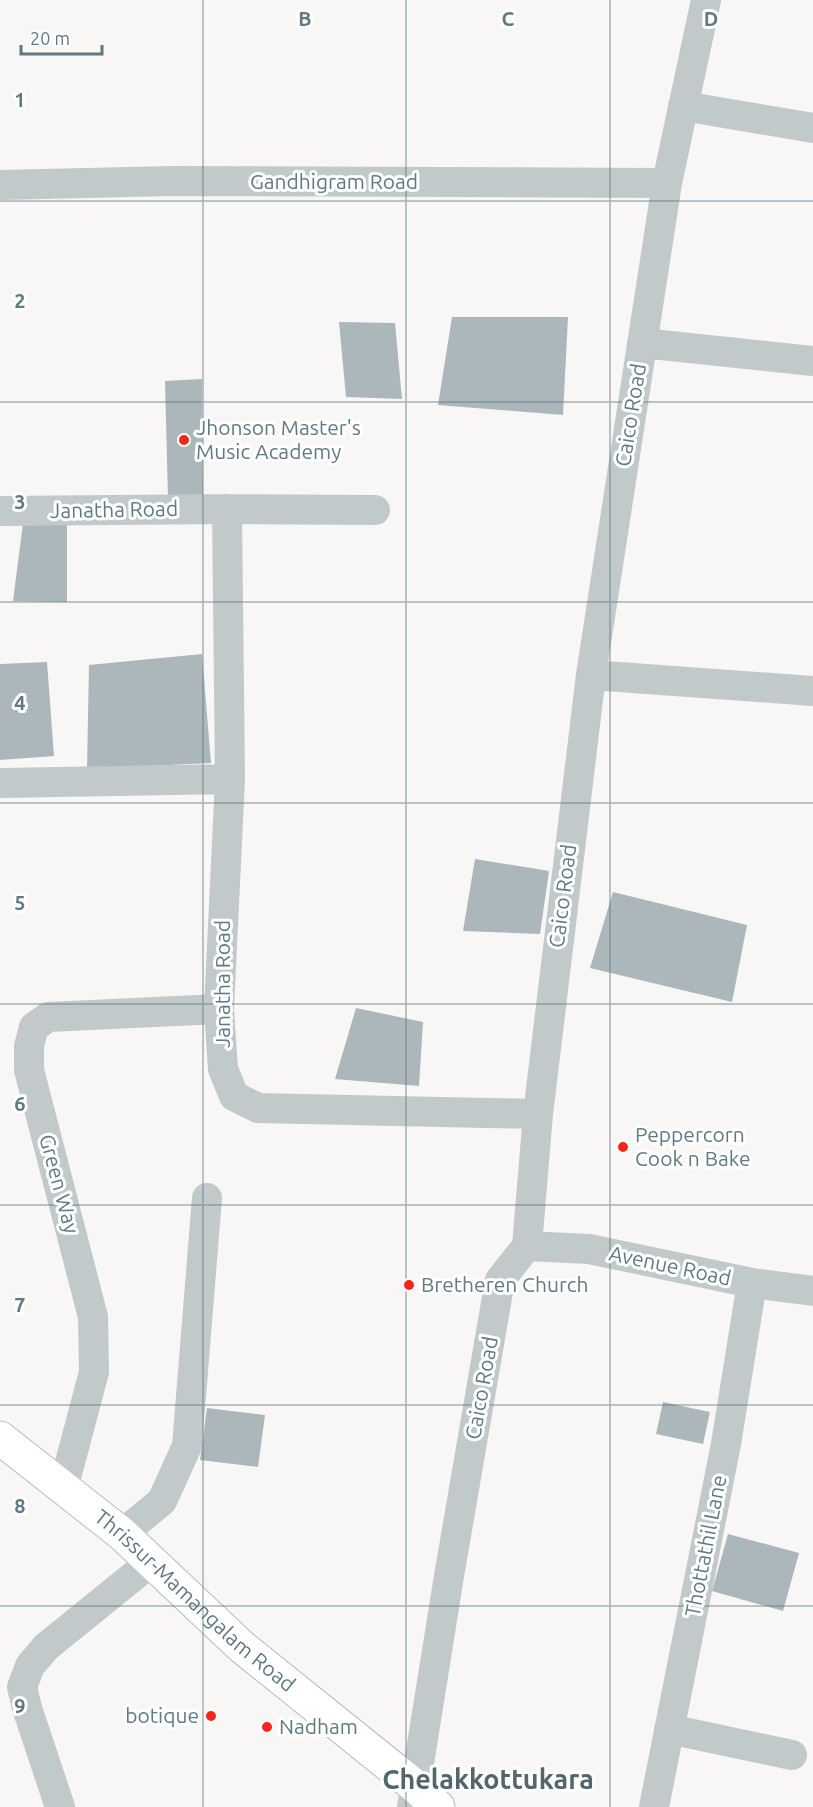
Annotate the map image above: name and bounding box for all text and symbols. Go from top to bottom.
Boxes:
text: B [298,7,312,30]
text: C [502,7,515,30]
text: D [704,7,718,30]
scale bar [21,18,102,56]
text: 20 m [30,28,70,48]
text: 1 [14,88,26,111]
street label: Gandhigram Road [250,169,418,193]
text: 2 [14,289,26,312]
street label: Caico Road [610,362,650,468]
place label: Jhonson Master's Music Academy [196,415,361,463]
marker: Jhonson Master's Music Academy [177,433,191,447]
text: 3 [14,490,26,513]
street label: Janatha Road [50,496,178,522]
text: 4 [14,691,26,714]
street label: Caico Road [544,843,580,949]
text: 5 [14,891,26,914]
street label: Janatha Road [210,920,234,1048]
text: 6 [14,1092,26,1115]
place label: Peppercorn Cook n Bake [635,1122,751,1170]
street label: Green Way [35,1131,85,1236]
marker: Peppercorn Cook n Bake [616,1140,630,1154]
street label: Avenue Road [607,1240,733,1290]
place label: Bretheren Church [421,1272,589,1296]
marker: Bretheren Church [402,1278,416,1292]
text: 7 [14,1293,26,1316]
street label: Caico Road [460,1335,502,1441]
street label: Thottathil Lane [680,1473,731,1619]
text: 8 [14,1494,26,1517]
street label: Thrissur-Mamangalam Road [90,1504,300,1696]
text: 9 [14,1694,26,1717]
place label: botique [125,1703,199,1727]
marker: botique [204,1709,218,1723]
place label: Nadham [279,1714,358,1738]
marker: Nadham [260,1720,274,1734]
district label: Chelakkottukara [382,1764,594,1794]

